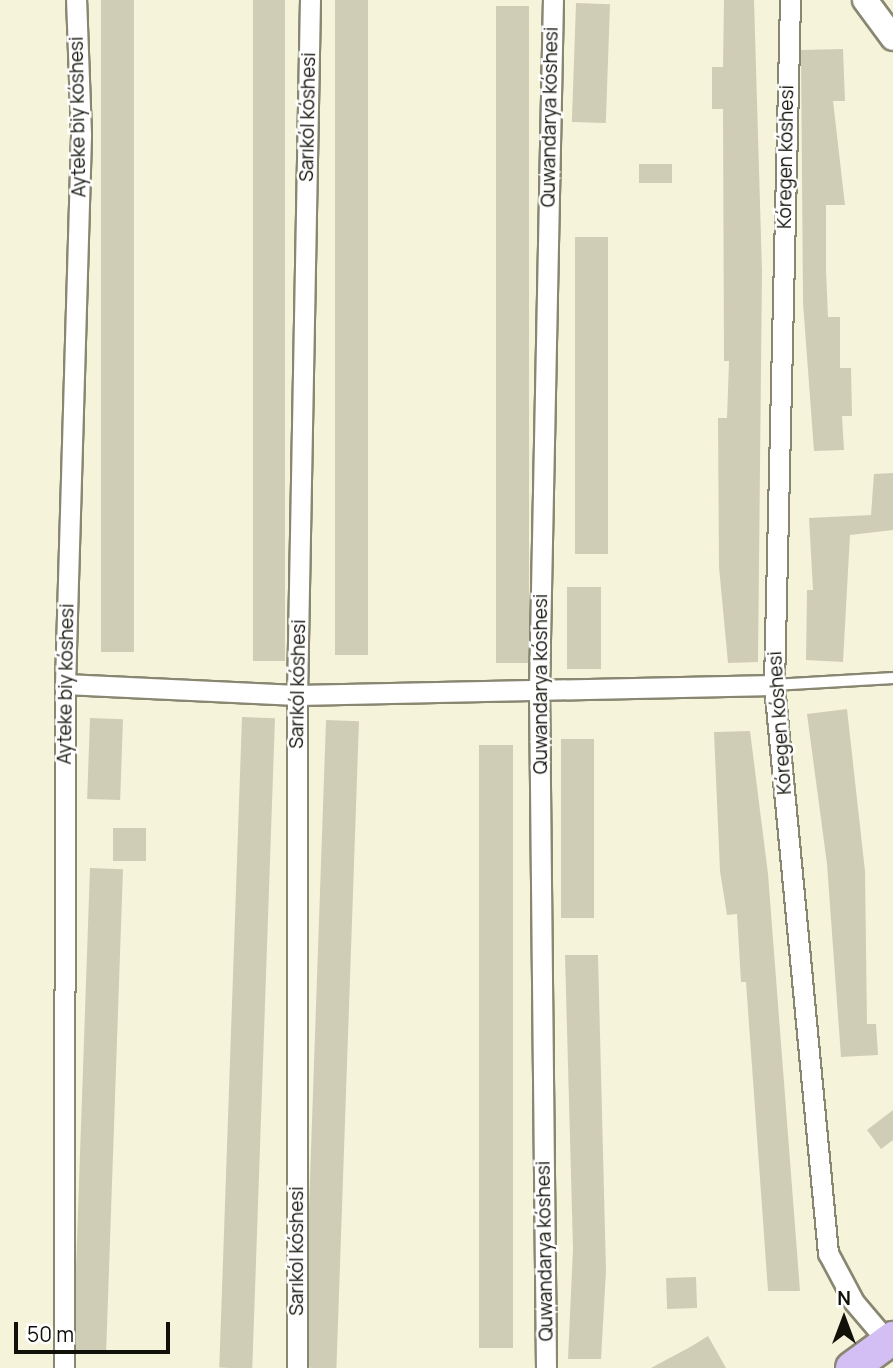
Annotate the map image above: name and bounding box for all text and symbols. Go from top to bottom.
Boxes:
street label: Quwandarya kóshesi [537,27,563,207]
street label: Ayteke biy kóshesi [65,36,91,198]
street label: Sarıkól kóshesi [295,52,321,182]
street label: Kóregen kóshesi [773,85,799,229]
street label: Quwandarya kóshesi [530,594,552,774]
street label: Ayteke biy kóshesi [53,603,79,765]
street label: Sarıkól kóshesi [285,619,311,749]
street label: Kóregen kóshesi [764,650,796,796]
street label: Quwandarya kóshesi [532,1161,558,1341]
street label: Sarıkól kóshesi [286,1186,308,1316]
north arrow [809,1284,879,1354]
text: N [837,1285,851,1311]
scale bar [18,1308,173,1352]
text: 50 m [27,1320,74,1348]

